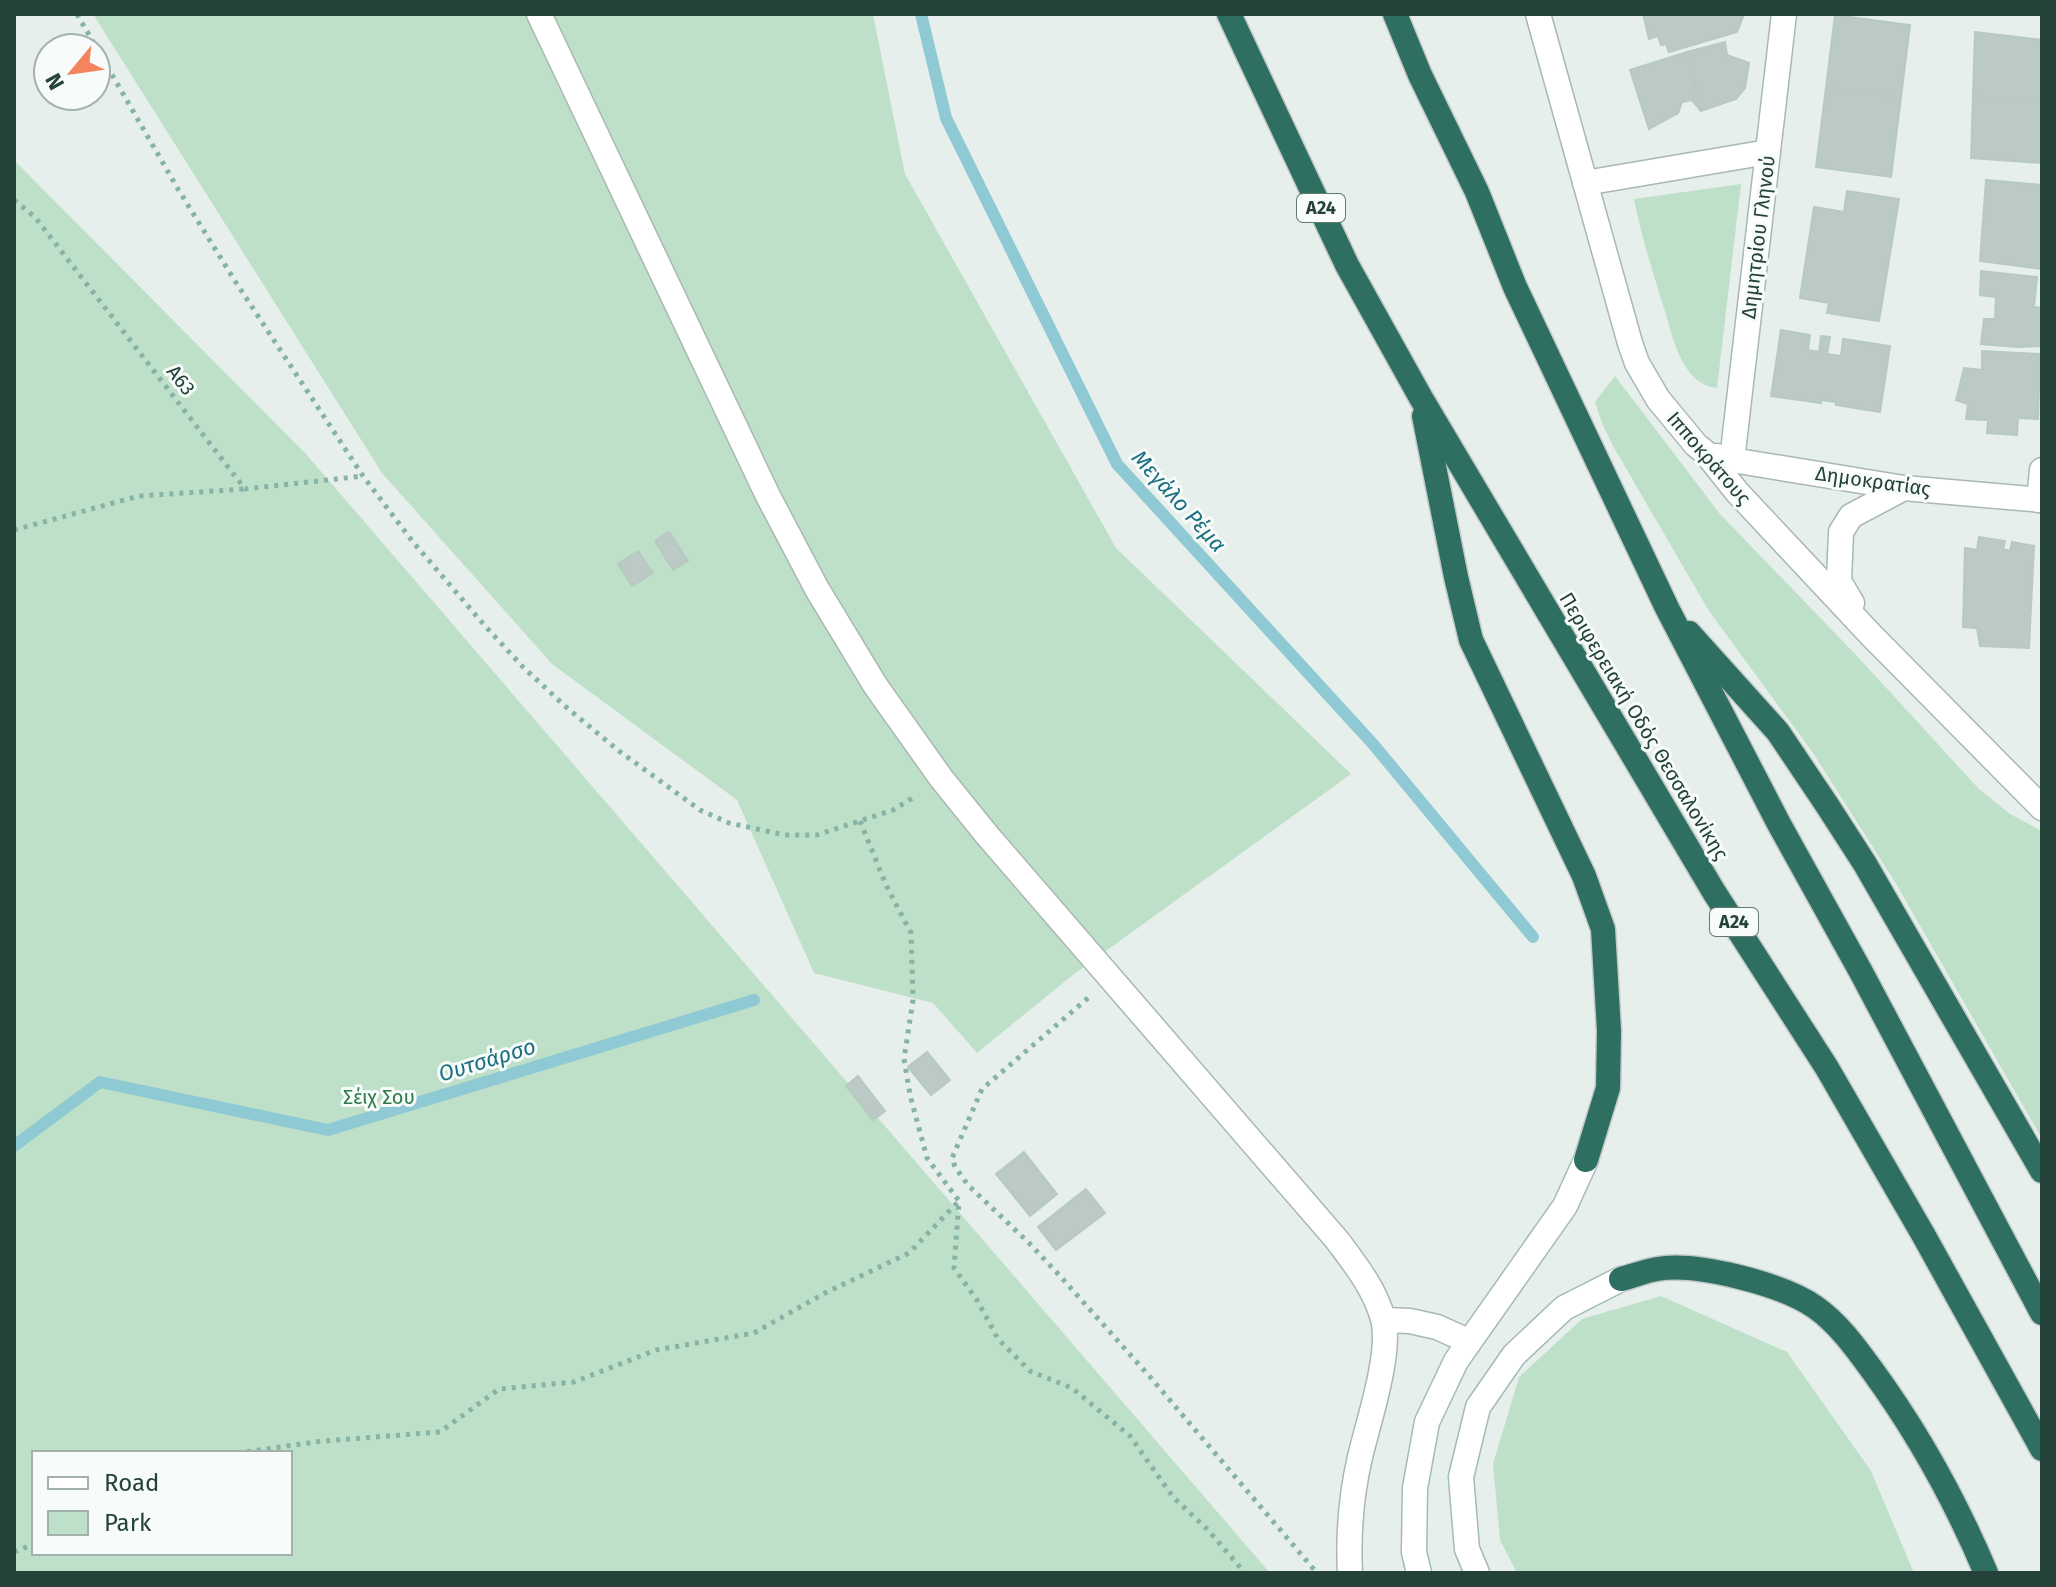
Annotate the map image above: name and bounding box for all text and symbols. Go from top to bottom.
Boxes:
north arrow [32,32,112,112]
text: N [40,69,70,94]
street label: Δημητρίου Γληνού [1736,154,1780,320]
road number: Α24 [1297,194,1345,222]
street label: Α63 [162,360,200,400]
street label: Ιπποκράτους [1662,406,1756,510]
water label: Μεγάλο Ρέμα [1126,444,1232,558]
street label: Δημοκρατίας [1814,461,1932,501]
street label: Περιφερειακή Οδός Θεσσαλονίκης [1554,588,1734,864]
road number: Α24 [1710,908,1758,936]
water label: Ουτσάρσο [435,1032,539,1088]
park label: Σέιχ Σου [343,1085,415,1109]
legend [32,1451,292,1555]
text: Road [104,1469,159,1497]
text: Park [104,1509,152,1537]

